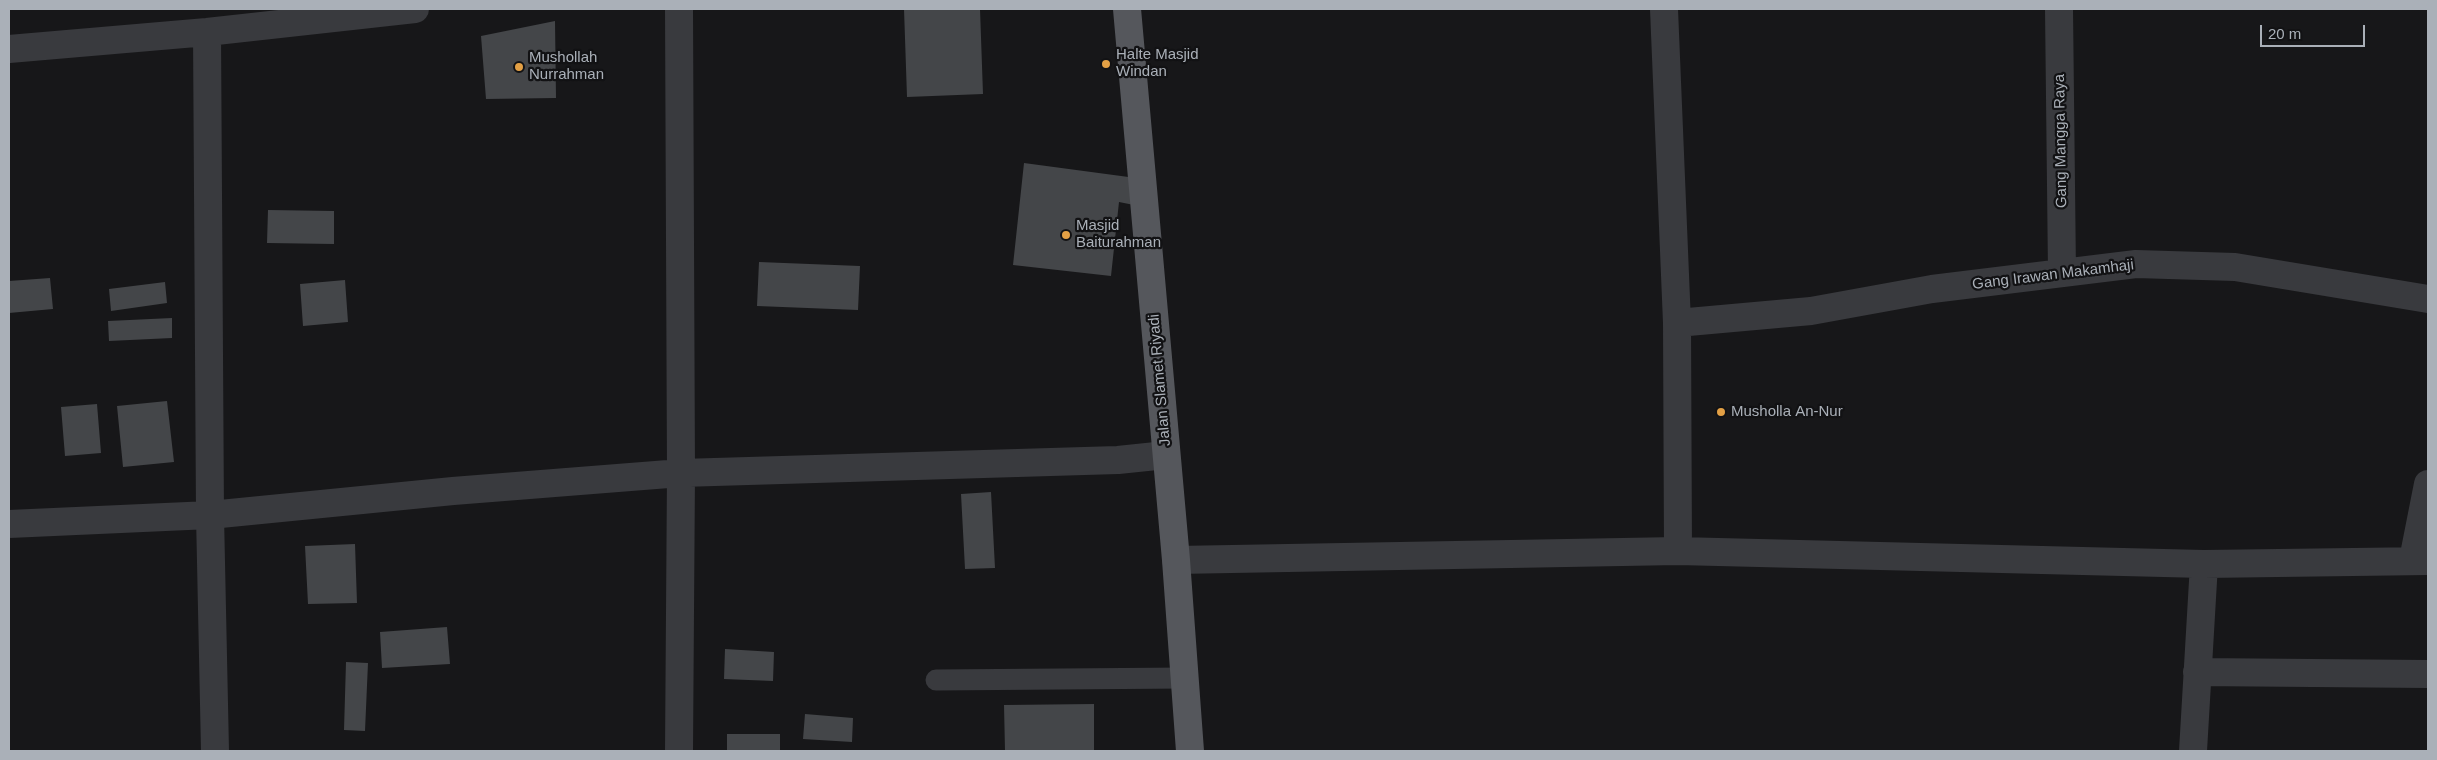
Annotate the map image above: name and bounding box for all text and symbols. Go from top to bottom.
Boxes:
scale bar [2262,15,2367,47]
text: 20 m [2268,25,2301,42]
place label: Halte Masjid Windan [1116,46,1199,81]
place label: Mushollah Nurrahman [529,49,604,84]
marker: Halte Masjid Windan [1100,58,1112,70]
marker: Mushollah Nurrahman [513,61,525,73]
street label: Gang Mangga Raya [2051,74,2071,208]
place label: Masjid Baiturahman [1076,217,1161,252]
marker: Masjid Baiturahman [1060,229,1072,241]
street label: Gang Irawan Makamhaji [1971,256,2135,294]
street label: Jalan Slamet Riyadi [1145,313,1175,447]
place label: Musholla An-Nur [1731,403,1843,421]
marker: Musholla An-Nur [1715,406,1727,418]

